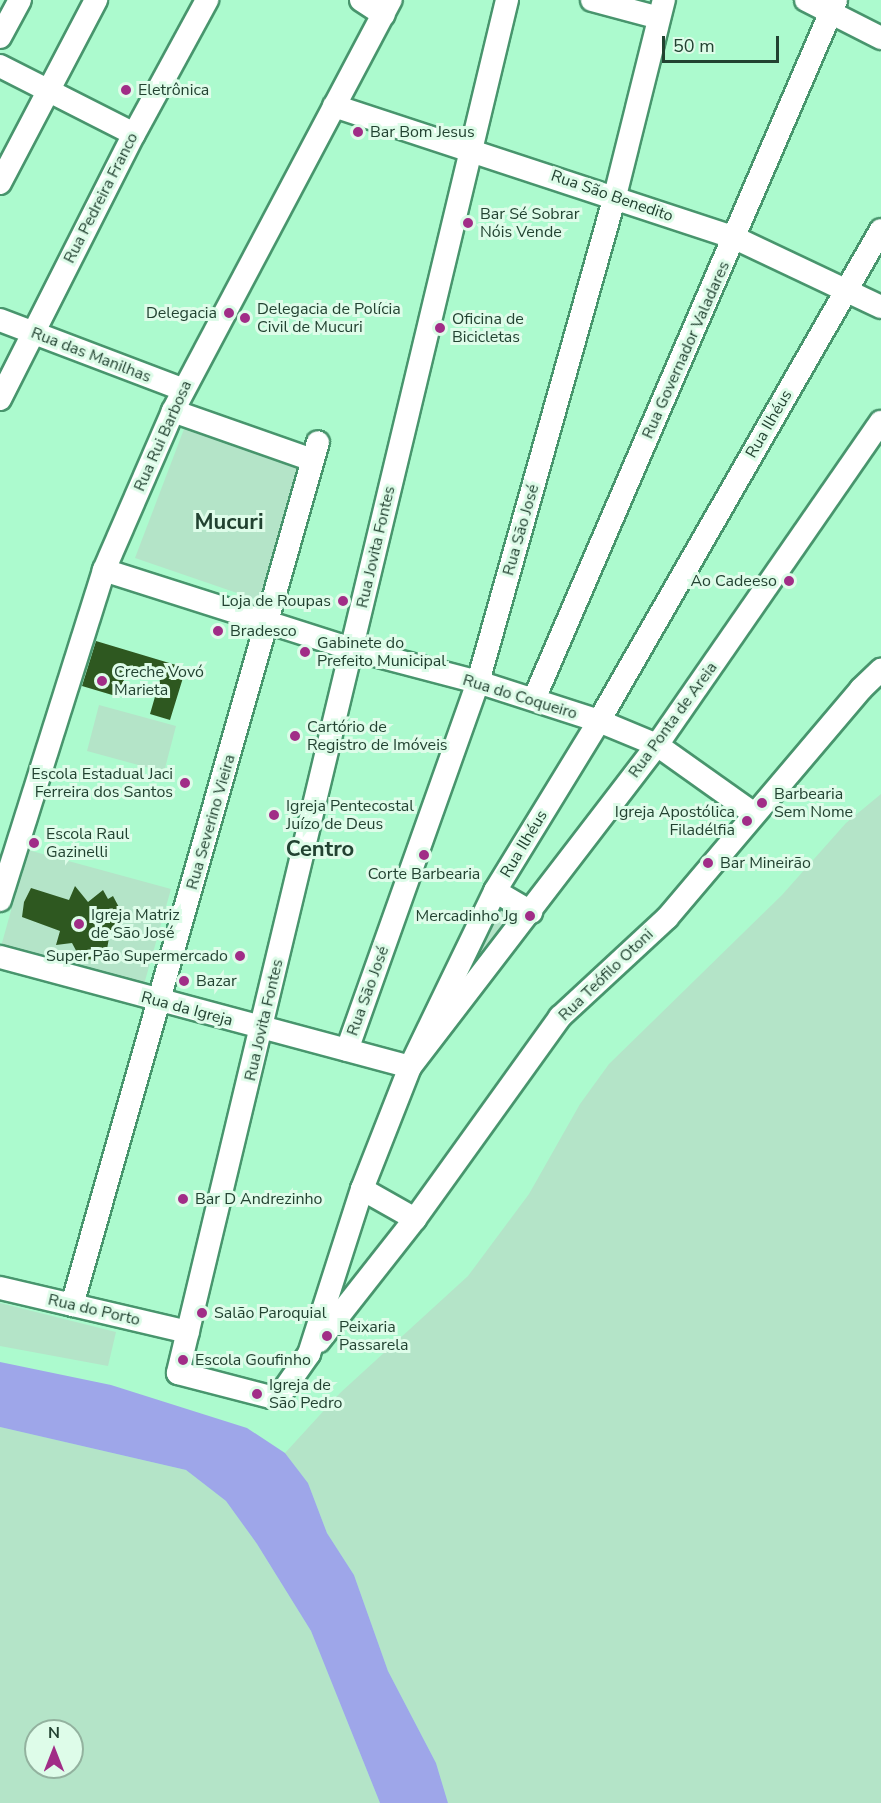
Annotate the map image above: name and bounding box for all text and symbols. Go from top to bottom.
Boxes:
scale bar [665,24,782,62]
text: 50 m [673,34,715,58]
place label: Eletrônica [138,80,209,100]
marker: Eletrônica [119,83,133,97]
place label: Bar Bom Jesus [370,122,475,142]
marker: Bar Bom Jesus [351,125,365,139]
street label: Rua Pedreira Franco [60,130,142,266]
street label: Rua São Benedito [548,166,676,226]
place label: Bar Sé Sobrar Nóis Vende [480,204,580,242]
marker: Bar Sé Sobrar Nóis Vende [461,216,475,230]
street label: Rua Governador Valadares [638,258,734,442]
place label: Delegacia de Polícia Civil de Mucuri [257,299,401,337]
place label: Delegacia [146,303,217,323]
marker: Delegacia [222,306,236,320]
place label: Oficina de Bicicletas [452,309,524,347]
marker: Delegacia de Polícia Civil de Mucuri [238,311,252,325]
marker: Oficina de Bicicletas [433,321,447,335]
street label: Rua das Manilhas [28,323,154,387]
street label: Rua Rui Barbosa [130,378,196,494]
street label: Rua Ilhéus [742,387,796,461]
street label: Rua São José [499,482,543,578]
street label: Rua Jovita Fontes [353,484,399,610]
district label: Mucuri [194,510,264,536]
place label: Ao Cadeeso [690,571,777,591]
marker: Ao Cadeeso [782,574,796,588]
place label: Loja de Roupas [221,591,331,611]
marker: Loja de Roupas [336,594,350,608]
place label: Bradesco [230,621,297,641]
marker: Bradesco [211,624,225,638]
place label: Gabinete do Prefeito Municipal [317,633,446,671]
marker: Gabinete do Prefeito Municipal [298,645,312,659]
street label: Rua Ponta de Areia [625,658,721,782]
place label: Creche Vovó Marieta [114,662,204,700]
street label: Rua do Coqueiro [460,670,580,724]
marker: Creche Vovó Marieta [95,674,109,688]
place label: Cartório de Registro de Imóveis [307,717,448,755]
marker: Cartório de Registro de Imóveis [288,729,302,743]
street label: Rua Severino Vieira [183,752,239,892]
place label: Escola Estadual Jaci Ferreira dos Santos [31,764,173,802]
marker: Escola Estadual Jaci Ferreira dos Santos [178,776,192,790]
place label: Barbearia Sem Nome [774,784,853,822]
place label: Igreja Pentecostal Juízo de Deus [286,796,414,834]
marker: Barbearia Sem Nome [755,796,769,810]
place label: Igreja Apostólica Filadélfia [615,802,735,840]
street label: Rua Ilhéus [496,807,552,881]
marker: Igreja Pentecostal Juízo de Deus [267,808,281,822]
marker: Igreja Apostólica Filadélfia [740,814,754,828]
place label: Escola Raul Gazinelli [46,824,129,862]
marker: Escola Raul Gazinelli [27,836,41,850]
district label: Centro [286,837,354,863]
marker: Corte Barbearia [417,848,431,862]
place label: Bar Mineirão [720,853,811,873]
marker: Bar Mineirão [701,856,715,870]
place label: Corte Barbearia [368,864,480,884]
place label: Igreja Matriz de São José [91,905,180,943]
place label: Mercadinho Jg [416,906,518,926]
marker: Mercadinho Jg [523,909,537,923]
marker: Igreja Matriz de São José [72,917,86,931]
street label: Rua Teófilo Otoni [555,925,657,1025]
street label: Rua São José [343,944,393,1038]
place label: Super Pão Supermercado [46,946,228,966]
marker: Super Pão Supermercado [233,949,247,963]
street label: Rua Jovita Fontes [241,957,287,1083]
place label: Bazar [196,971,237,991]
marker: Bazar [177,974,191,988]
street label: Rua da Igreja [139,988,235,1030]
place label: Bar D Andrezinho [195,1189,322,1209]
marker: Bar D Andrezinho [176,1192,190,1206]
street label: Rua do Porto [46,1290,142,1330]
place label: Salão Paroquial [214,1303,327,1323]
marker: Salão Paroquial [195,1306,209,1320]
place label: Peixaria Passarela [339,1317,408,1355]
marker: Peixaria Passarela [320,1329,334,1343]
place label: Escola Goufinho [195,1350,311,1370]
marker: Escola Goufinho [176,1353,190,1367]
place label: Igreja de São Pedro [269,1375,342,1413]
marker: Igreja de São Pedro [250,1387,264,1401]
north arrow [24,1719,84,1779]
text: N [48,1722,60,1744]

